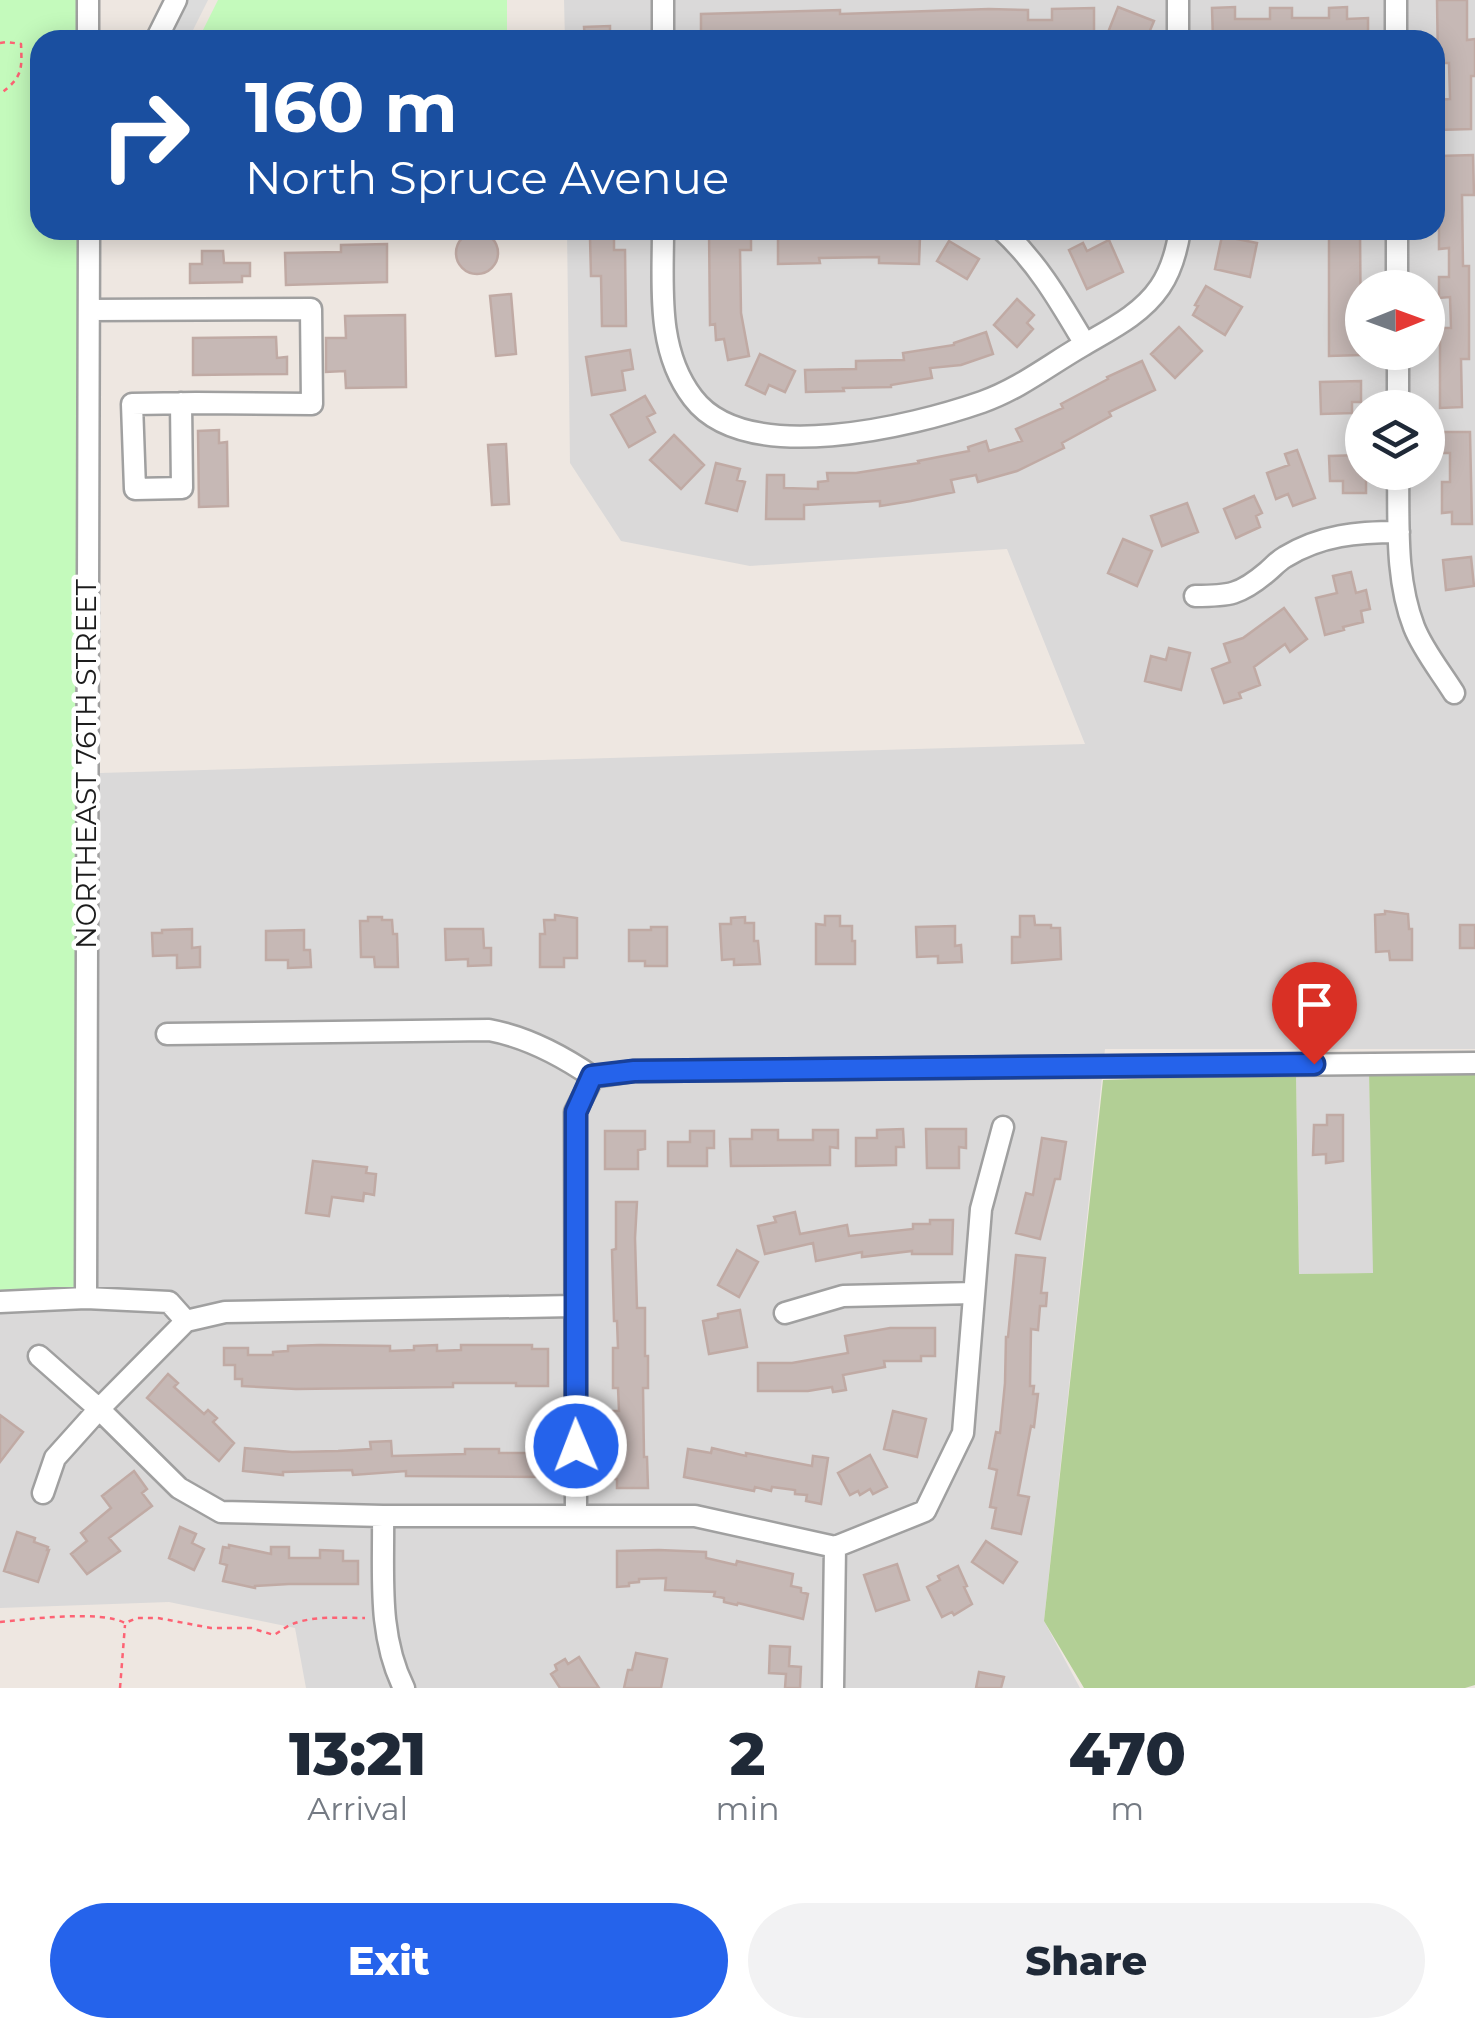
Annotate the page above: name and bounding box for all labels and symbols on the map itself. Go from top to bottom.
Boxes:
north arrow [1345,270,1445,370]
street label: NORTHEAST 76TH STREET [69,579,103,949]
pin [1272,962,1357,1065]
position arrow [524,1394,628,1498]

